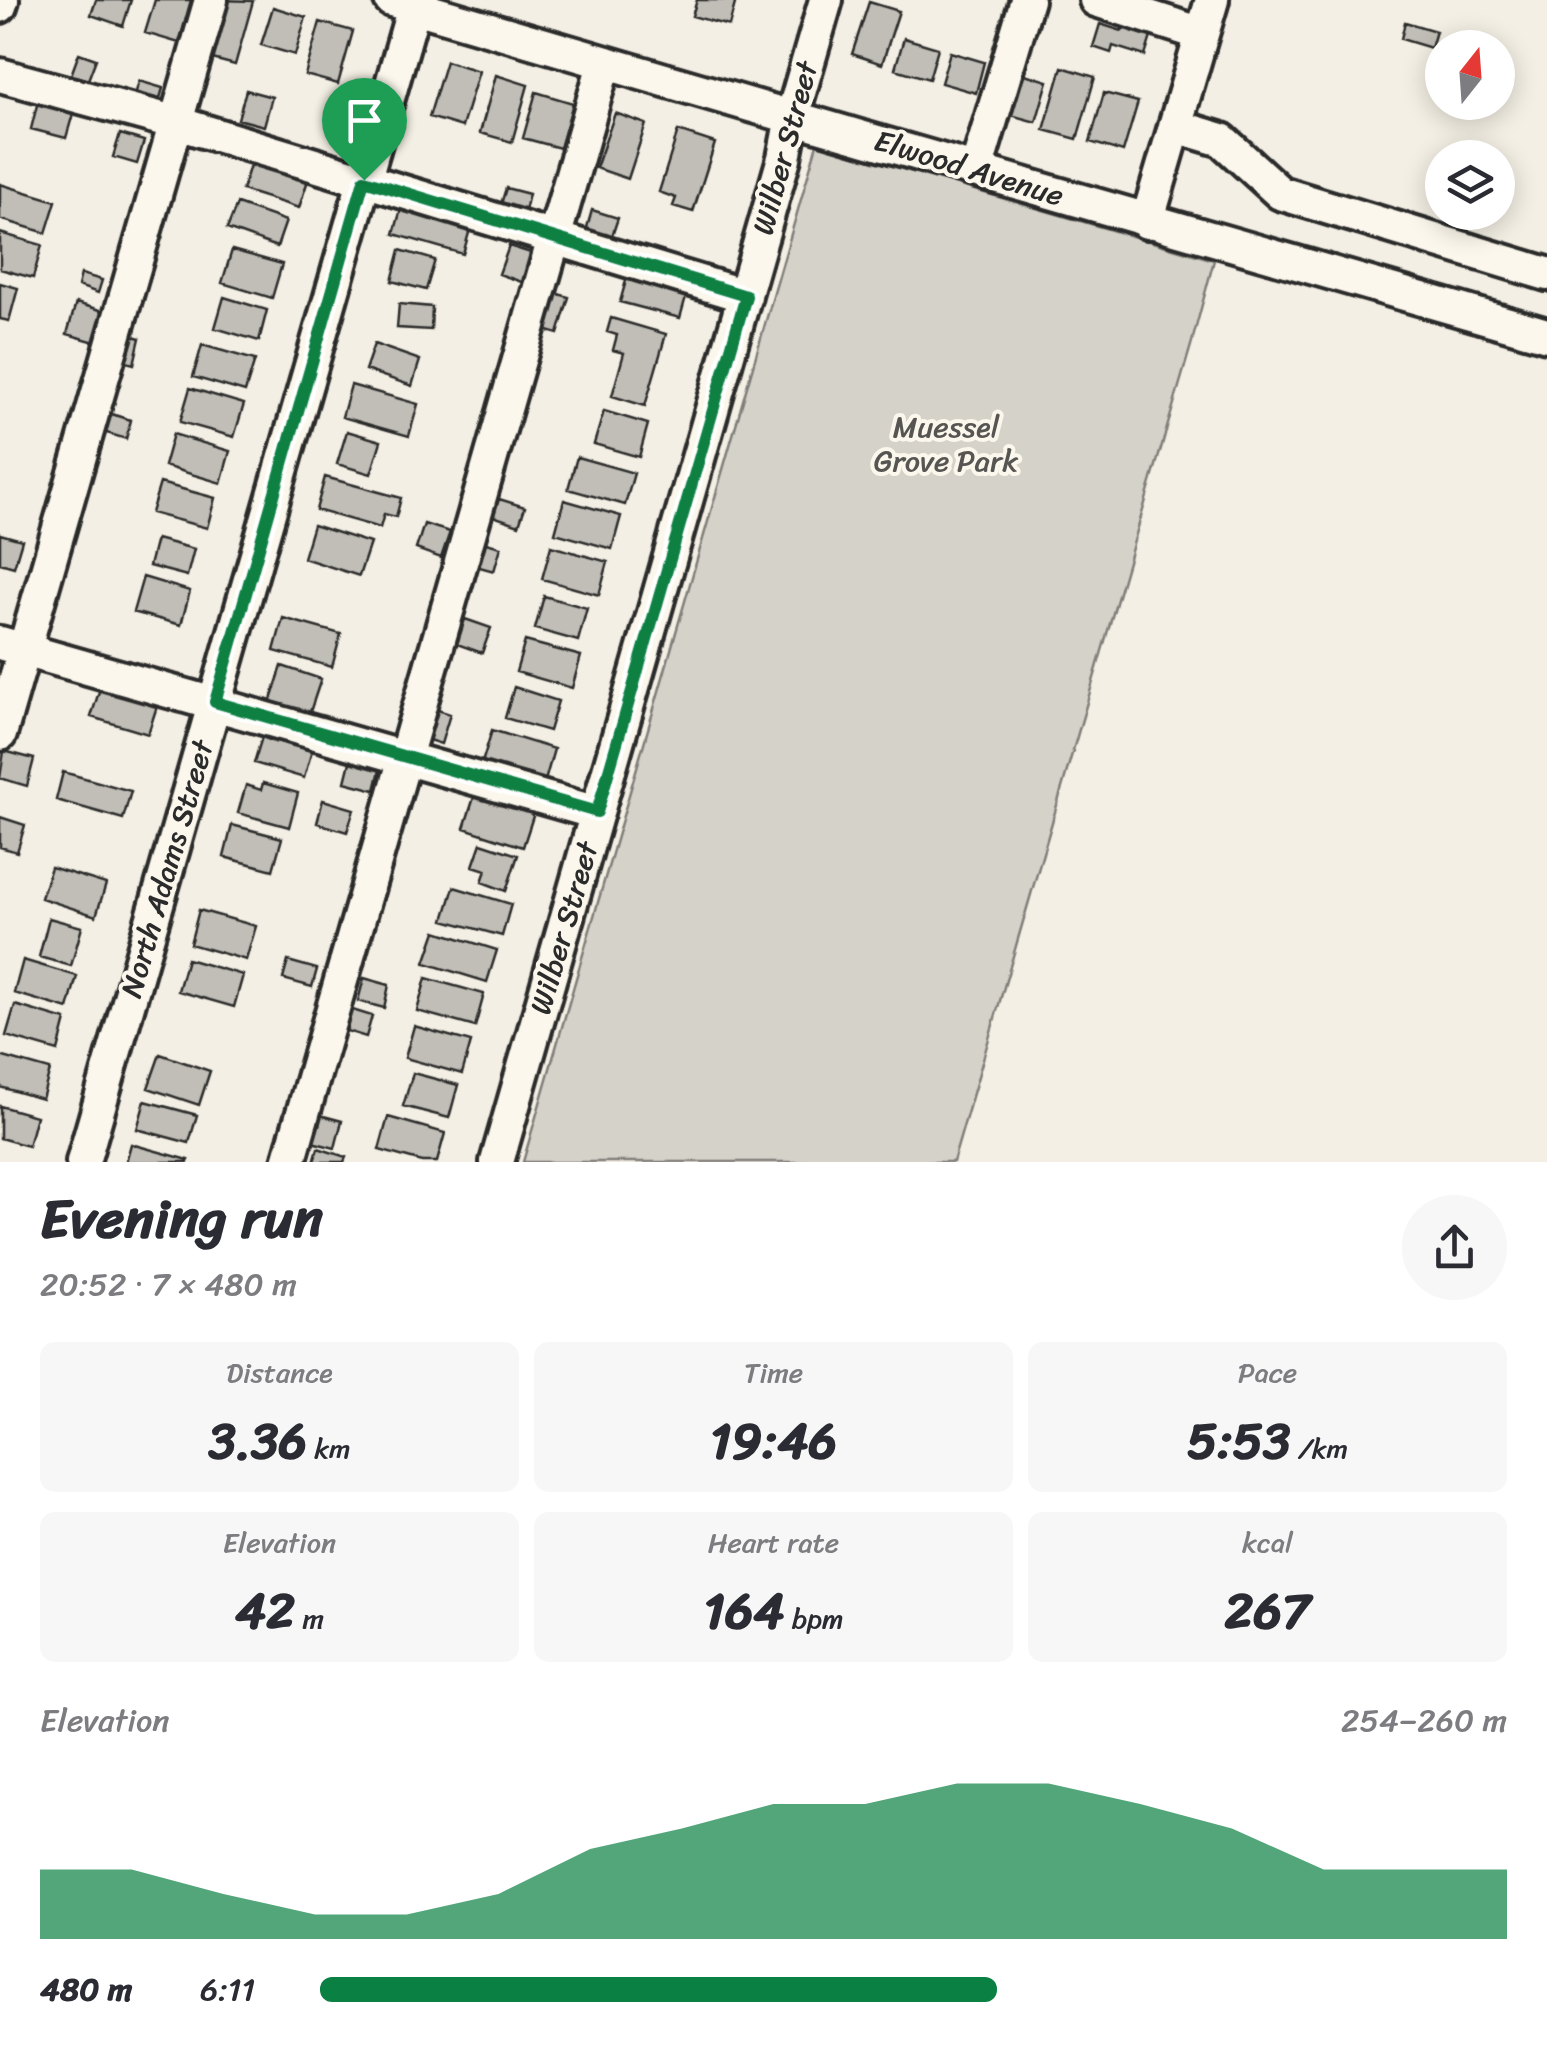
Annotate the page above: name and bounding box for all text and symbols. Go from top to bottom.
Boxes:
north arrow [1425,30,1515,120]
map controls [1425,30,1515,230]
street label: Wilber Street [736,53,835,241]
pin [322,78,407,181]
icon: arrive [337,93,392,148]
street label: Elwood Avenue [867,114,1071,222]
button: layers [1425,140,1515,230]
park label: Muessel Grove Park [874,400,1019,488]
street label: North Adams Street [104,732,230,1004]
street label: Wilber Street [514,833,615,1021]
text: Evening run [40,1170,323,1267]
button: share [1402,1195,1507,1300]
text: 20:52 · 7 × 480 m [40,1256,297,1313]
text: Distance [226,1348,333,1397]
text: Time [744,1348,803,1397]
text: Pace [1238,1348,1297,1397]
text: 3.36 [208,1397,307,1486]
text: 19:46 [710,1397,837,1486]
text: 5:53 [1187,1397,1291,1486]
text: km [307,1424,351,1473]
text: /km [1291,1424,1348,1473]
text: Elevation [223,1518,336,1567]
text: Heart rate [708,1518,839,1567]
text: kcal [1242,1518,1293,1567]
text: 42 [235,1567,295,1656]
text: 164 [703,1567,785,1656]
text: 267 [1225,1567,1310,1656]
text: m [295,1594,324,1643]
text: bpm [785,1594,844,1643]
text: Elevation [40,1692,170,1749]
text: 254–260 m [1341,1692,1507,1749]
text: 480 m [40,1961,132,2018]
text: 6:11 [200,1961,255,2018]

